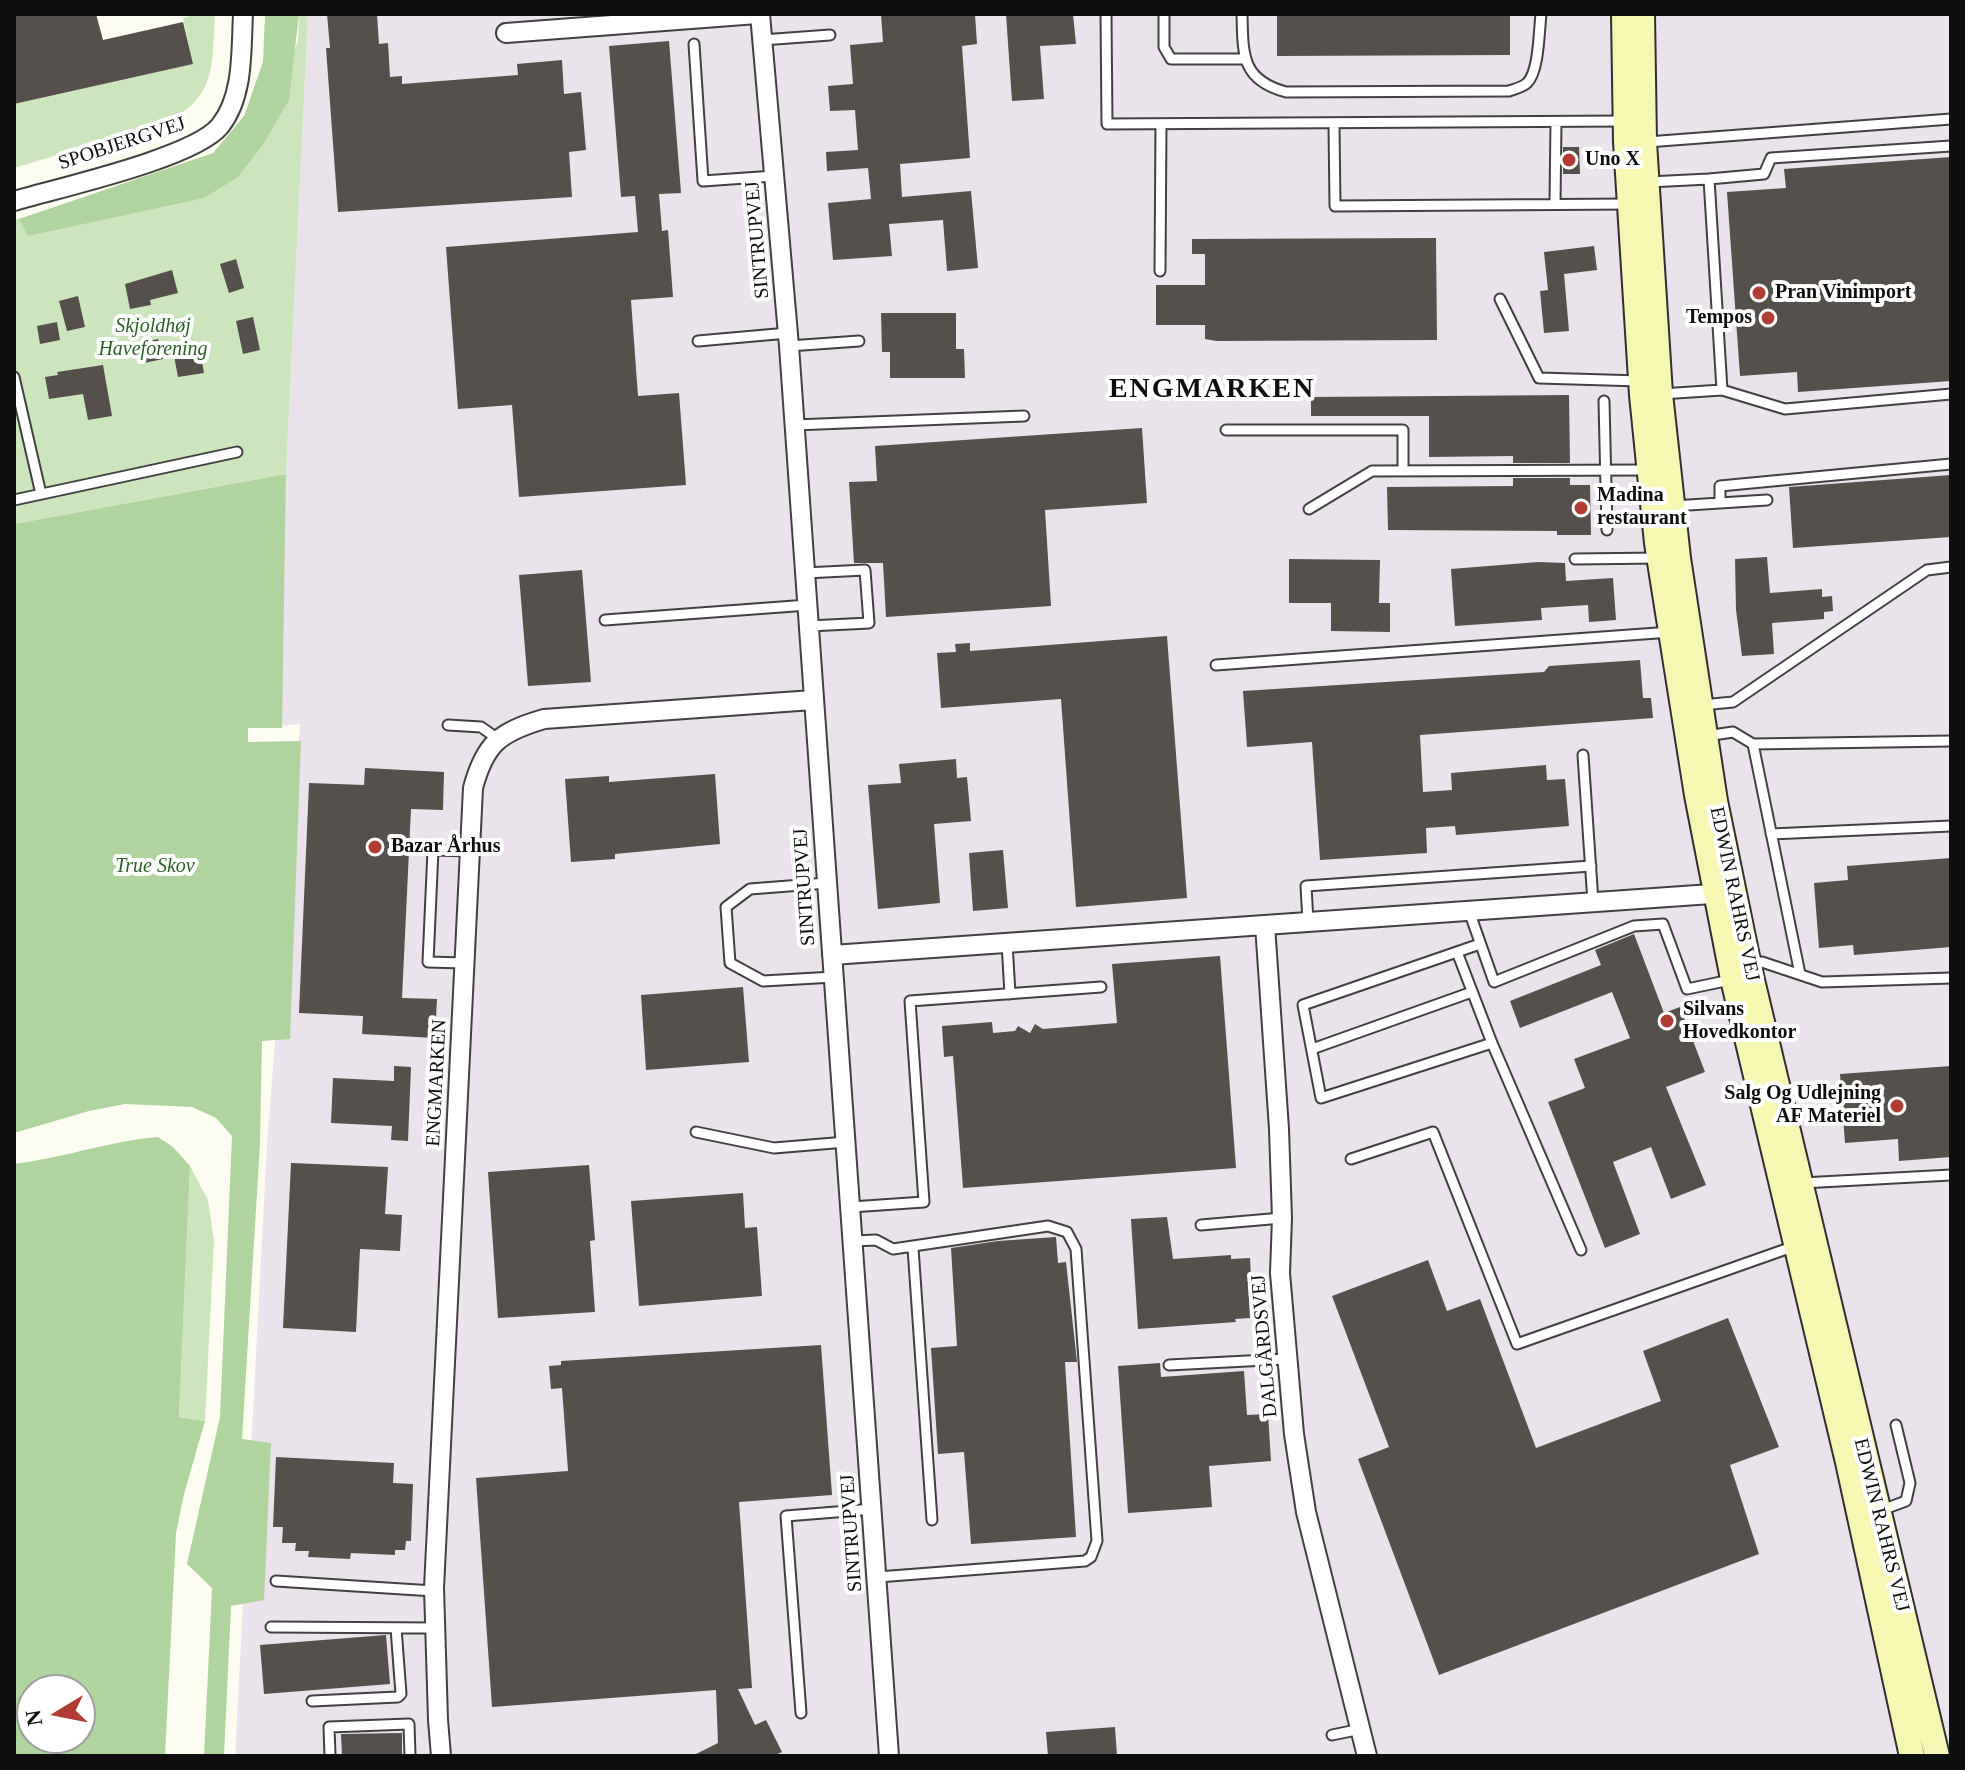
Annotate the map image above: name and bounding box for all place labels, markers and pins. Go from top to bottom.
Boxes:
place label: Uno X [1585,148,1640,172]
marker: Uno X [1560,151,1578,169]
place label: Pran Vinimport [1775,281,1911,305]
marker: Pran Vinimport [1750,284,1768,302]
place label: Tempos [1686,306,1752,330]
marker: Tempos [1759,309,1777,327]
place label: Madina restaurant [1597,484,1687,531]
marker: Madina restaurant [1572,499,1590,517]
place label: Bazar Århus [391,835,500,859]
marker: Bazar Århus [366,838,384,856]
place label: Silvans Hovedkontor [1683,998,1796,1045]
marker: Silvans Hovedkontor [1658,1012,1676,1030]
place label: Salg Og Udlejning AF Materiel [1724,1082,1881,1129]
marker: Salg Og Udlejning AF Materiel [1888,1097,1906,1115]

